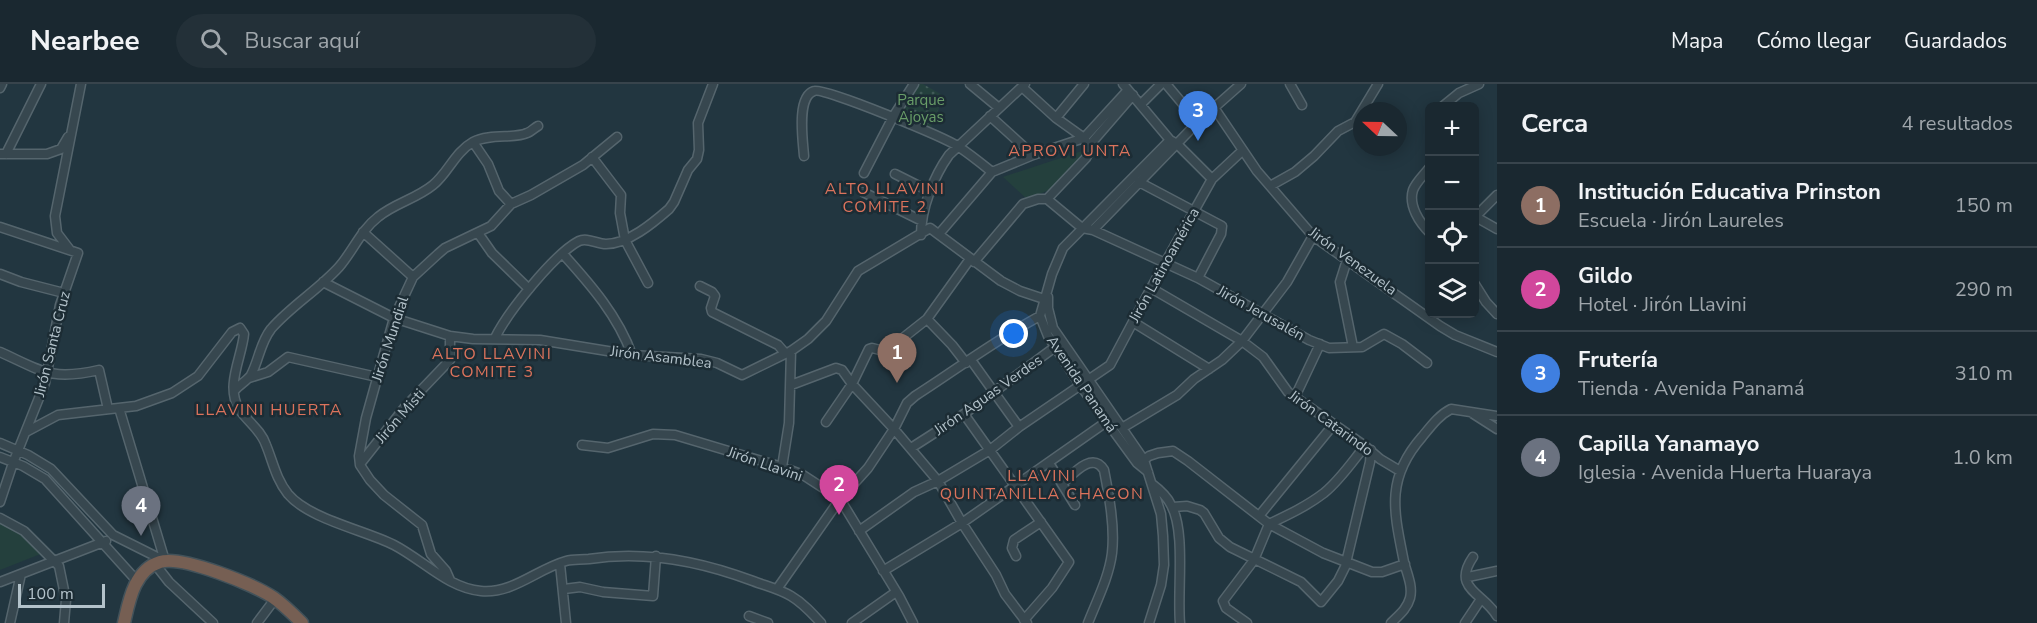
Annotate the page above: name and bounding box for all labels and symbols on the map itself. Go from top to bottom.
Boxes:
park label: Parque Ajoyas [897,90,945,127]
pin: 3 [1178,92,1218,141]
north arrow [1353,102,1407,156]
district label: APROVI UNTA [1008,140,1132,162]
district label: ALTO LLAVINI COMITE 2 [825,178,945,218]
street label: Jirón Latinoamérica [1124,204,1204,327]
street label: Jirón Venezuela [1304,222,1401,300]
street label: Jirón Jerusalén [1213,280,1308,345]
street label: Jirón Santa Cruz [29,289,75,400]
street label: Jirón Mundial [366,293,413,385]
your location [999,319,1028,348]
street label: Avenida Panamá [1042,332,1122,436]
pin: 1 [878,334,916,383]
street label: Jirón Asamblea [608,341,713,373]
district label: ALTO LLAVINI COMITE 3 [432,343,552,383]
street label: Jirón Aguas Verdes [929,350,1046,440]
street label: Jirón Misti [370,384,429,448]
street label: Jirón Catarindo [1284,385,1377,460]
district label: LLAVINI HUERTA [195,399,343,421]
street label: Jirón Llavini [724,442,805,486]
district label: LLAVINI QUINTANILLA CHACON [940,465,1144,505]
pin: 2 [820,466,858,515]
pin: 4 [122,486,160,536]
scale bar [18,581,105,608]

